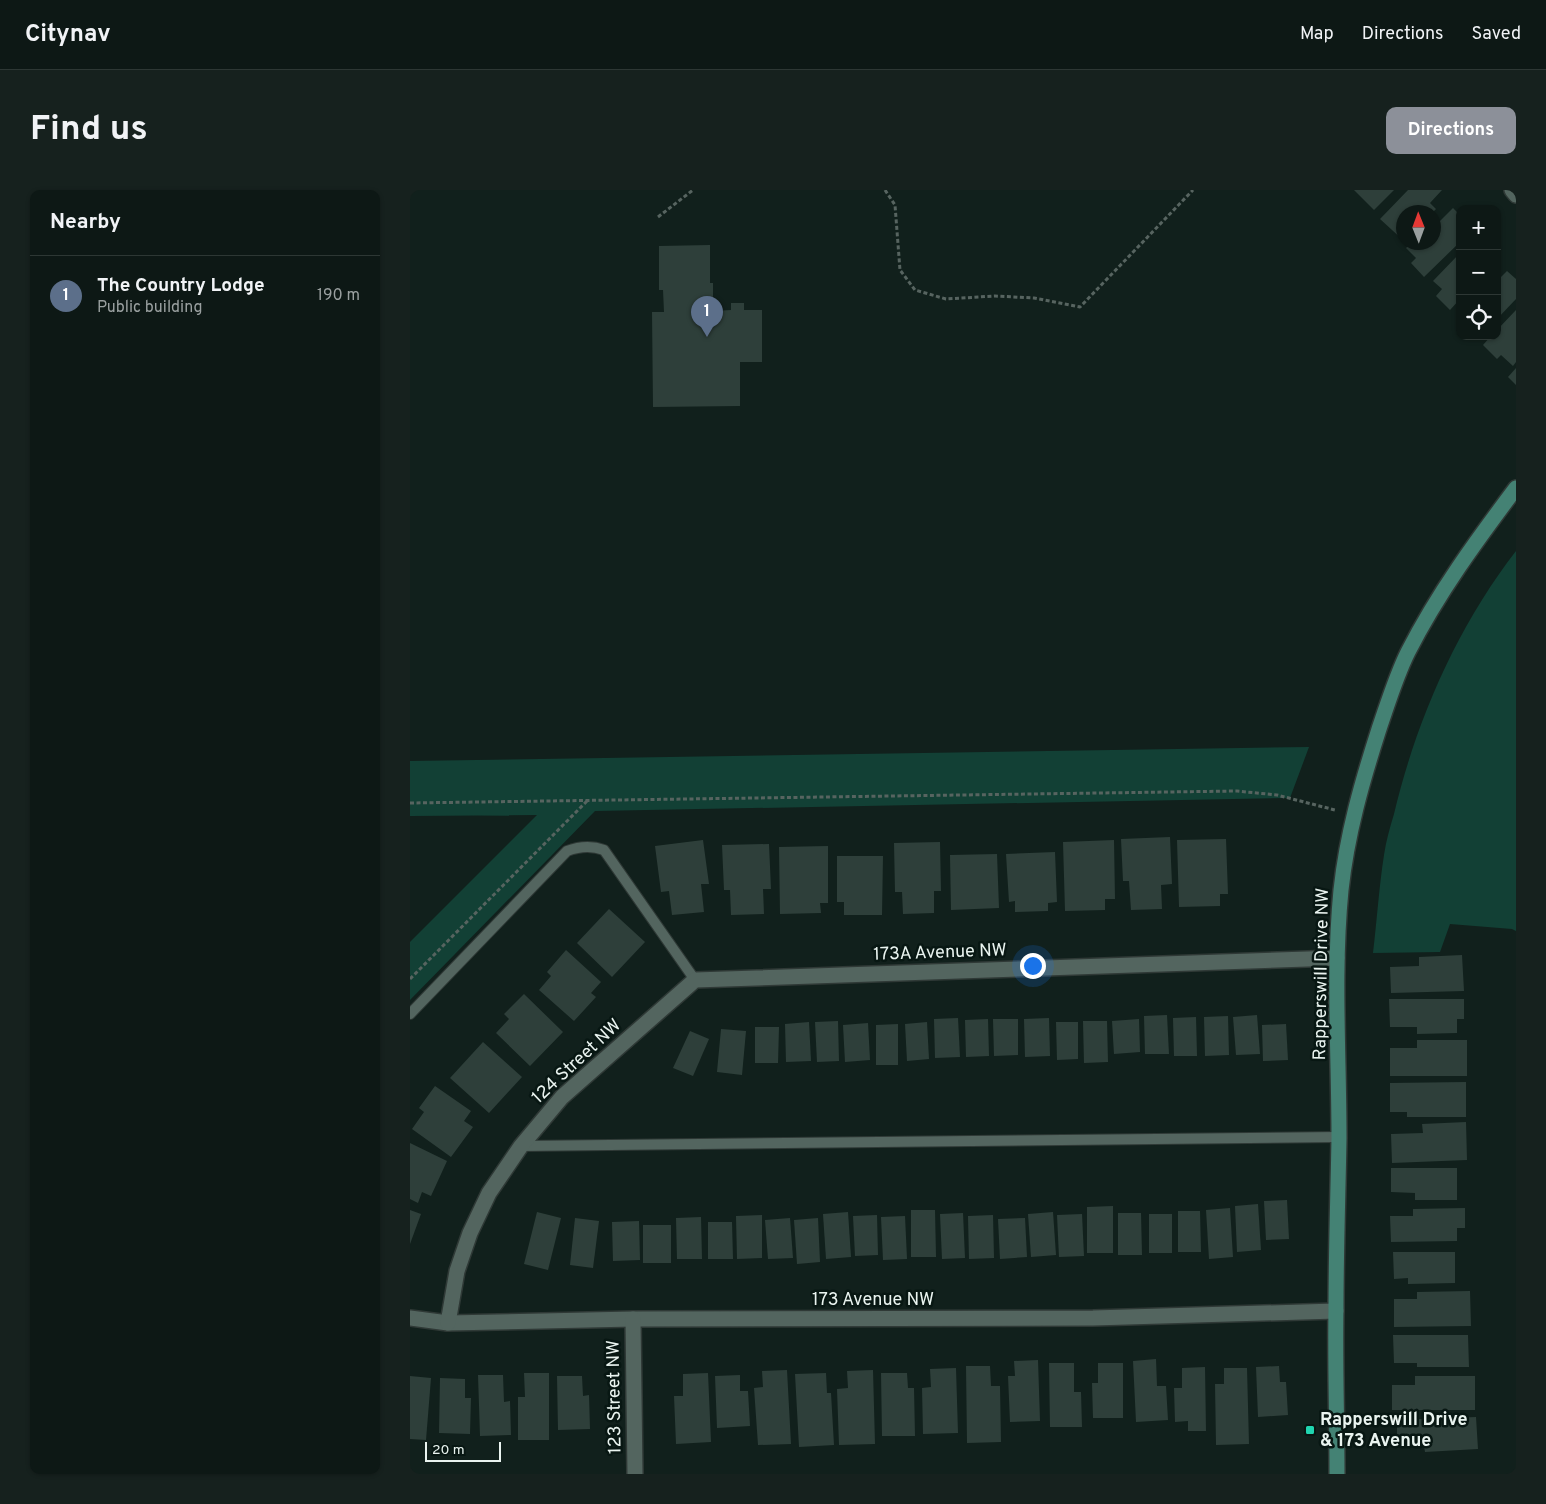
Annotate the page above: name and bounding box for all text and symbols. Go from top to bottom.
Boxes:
text: Citynav [25,20,111,50]
text: Map [1300,23,1334,46]
text: Directions [1362,23,1444,46]
text: Saved [1472,23,1521,46]
button: Directions [1386,107,1516,154]
text: Find us [30,108,148,152]
north arrow [1396,205,1441,250]
map controls [1456,205,1501,340]
button: + [1456,205,1501,250]
text: Nearby [50,209,121,236]
button: − [1456,250,1501,295]
text: The Country Lodge [97,274,264,298]
text: 1 [63,286,69,306]
text: 190 m [317,286,360,306]
button: locate [1456,295,1501,340]
pin: 1 [691,296,723,337]
text: Public building [97,298,202,318]
street label: Rapperswill Drive NW [1309,887,1335,1061]
street label: 173A Avenue NW [873,939,1007,967]
your location [1020,953,1046,979]
street label: 124 Street NW [527,1015,627,1109]
street label: 173 Avenue NW [812,1289,934,1312]
street label: 123 Street NW [603,1340,627,1454]
place label: Rapperswill Drive & 173 Avenue [1320,1409,1468,1453]
marker: Rapperswill Drive & 173 Avenue [1304,1424,1316,1436]
scale bar [425,1439,501,1462]
text: 20 m [432,1442,465,1459]

